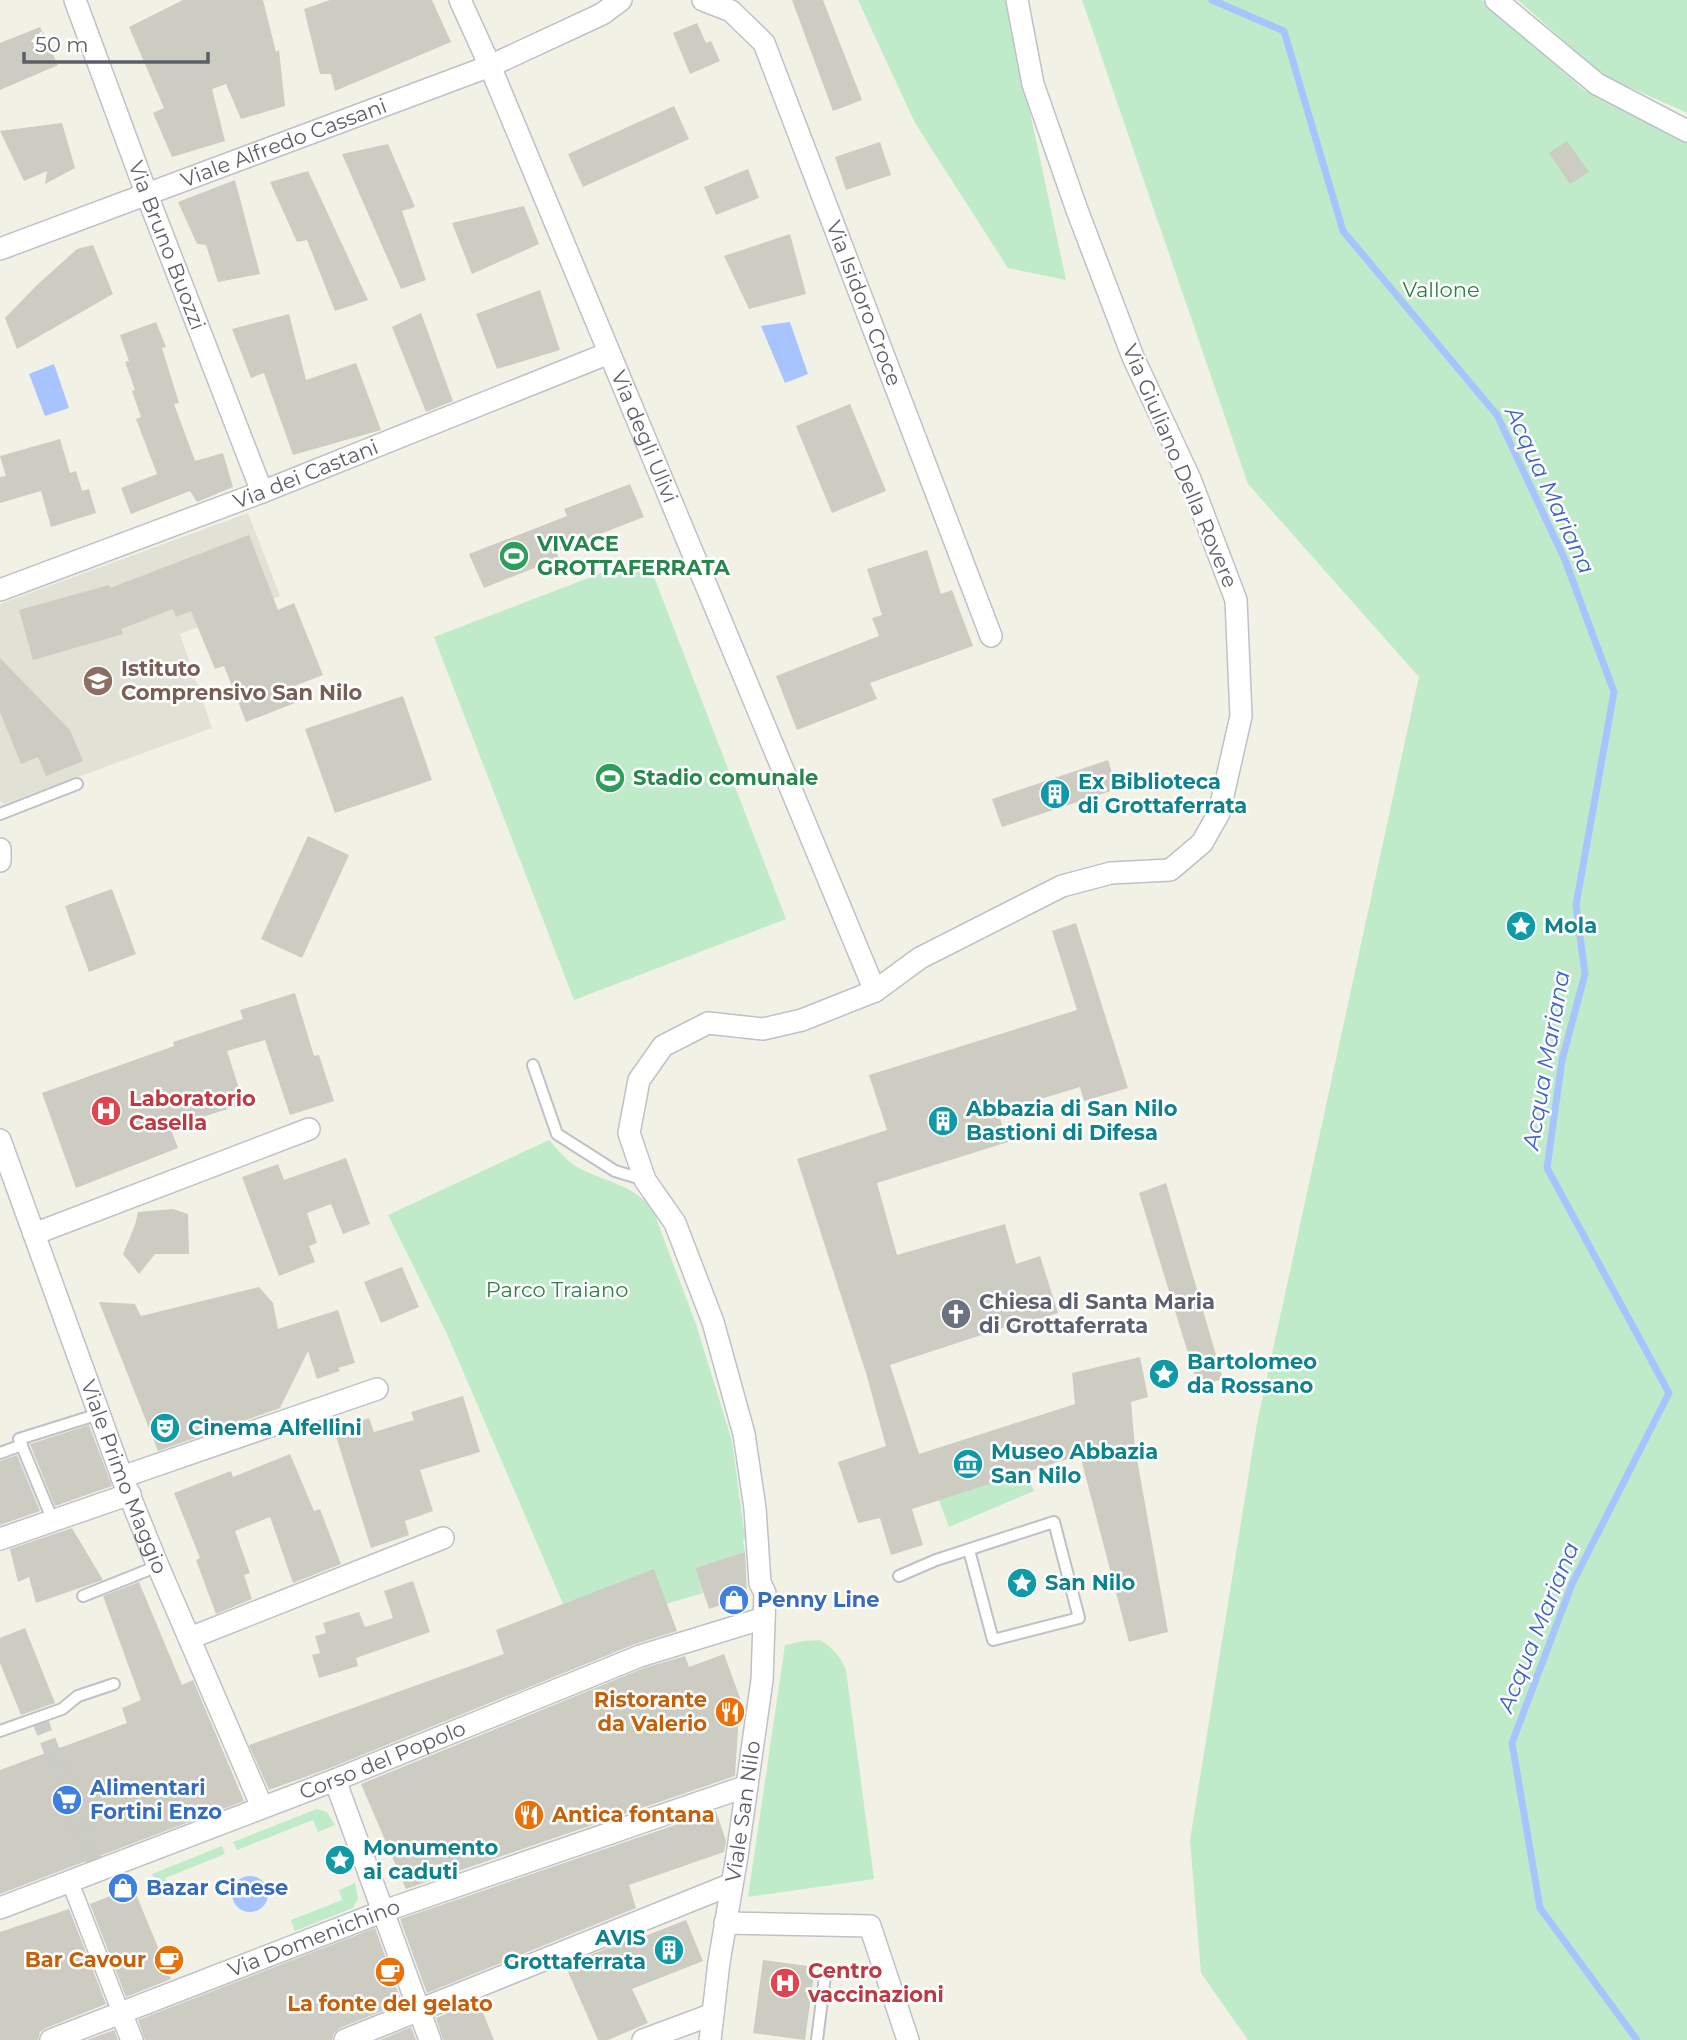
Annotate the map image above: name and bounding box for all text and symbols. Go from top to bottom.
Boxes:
scale bar [24,21,208,65]
text: 50 m [35,32,89,57]
street label: Viale Alfredo Cassani [177,93,390,192]
street label: Via Bruno Buozzi [123,157,211,333]
street label: Via Isidoro Croce [821,217,907,389]
park label: Vallone [1402,277,1480,302]
street label: Via Giuliano Della Rovere [1118,340,1243,591]
street label: Via degli Ulivi [606,367,683,506]
water label: Acqua Mariana [1498,400,1601,578]
street label: Via dei Castani [230,434,382,514]
place label: VIVACE GROTTAFERRATA [536,531,731,580]
sports icon: VIVACE GROTTAFERRATA [497,539,531,573]
place label: Istituto Comprensivo San Nilo [121,656,363,705]
school or university icon: Istituto Comprensivo San Nilo [81,664,115,698]
sports icon: Stadio comunale [593,761,627,795]
place label: Stadio comunale [633,765,818,790]
place label: Ex Biblioteca di Grottaferrata [1078,769,1247,818]
building icon: Ex Biblioteca di Grottaferrata [1038,777,1072,811]
place icon: Mola [1504,909,1538,943]
place label: Mola [1544,913,1597,938]
water label: Acqua Mariana [1516,968,1576,1154]
place label: Laboratorio Casella [129,1086,256,1135]
hospital icon: Laboratorio Casella [89,1094,123,1128]
place label: Abbazia di San Nilo Bastioni di Difesa [965,1096,1178,1145]
building icon: Abbazia di San Nilo Bastioni di Difesa [926,1104,960,1138]
park label: Parco Traiano [486,1277,628,1302]
place label: Chiesa di Santa Maria di Grottaferrata [979,1289,1215,1338]
church icon: Chiesa di Santa Maria di Grottaferrata [939,1297,973,1331]
place label: Bartolomeo da Rossano [1187,1349,1317,1398]
place icon: Bartolomeo da Rossano [1147,1357,1181,1391]
street label: Viale Primo Maggio [76,1376,173,1578]
theatre icon: Cinema Alfellini [148,1411,182,1445]
place label: Cinema Alfellini [188,1415,362,1440]
place label: Museo Abbazia San Nilo [991,1439,1158,1488]
museum icon: Museo Abbazia San Nilo [951,1447,985,1481]
water label: Acqua Mariana [1490,1538,1585,1718]
place icon: San Nilo [1005,1566,1039,1600]
place label: San Nilo [1045,1570,1135,1595]
shop icon: Penny Line [717,1583,751,1617]
place label: Penny Line [757,1587,880,1612]
place label: Ristorante da Valerio [594,1687,707,1736]
restaurant icon: Ristorante da Valerio [713,1695,747,1729]
street label: Corso del Popolo [296,1715,469,1805]
street label: Viale San Nilo [720,1739,765,1884]
place label: Alimentari Fortini Enzo [89,1775,222,1824]
supermarket icon: Alimentari Fortini Enzo [50,1783,84,1817]
restaurant icon: Antica fontana [512,1798,546,1832]
place label: Antica fontana [551,1802,715,1827]
place label: Monumento ai caduti [363,1835,498,1884]
place icon: Monumento ai caduti [323,1843,357,1877]
shop icon: Bazar Cinese [106,1871,140,1905]
place label: Bazar Cinese [146,1875,288,1900]
street label: Via Domenichino [224,1894,403,1982]
place label: AVIS Grottaferrata [503,1925,646,1974]
building icon: AVIS Grottaferrata [652,1933,686,1967]
cafe icon: Bar Cavour [152,1943,186,1977]
place label: Bar Cavour [25,1947,146,1972]
cafe icon: La fonte del gelato [373,1955,407,1989]
place label: Centro vaccinazioni [807,1958,944,2007]
hospital icon: Centro vaccinazioni [768,1966,802,2000]
place label: La fonte del gelato [287,1991,493,2016]

